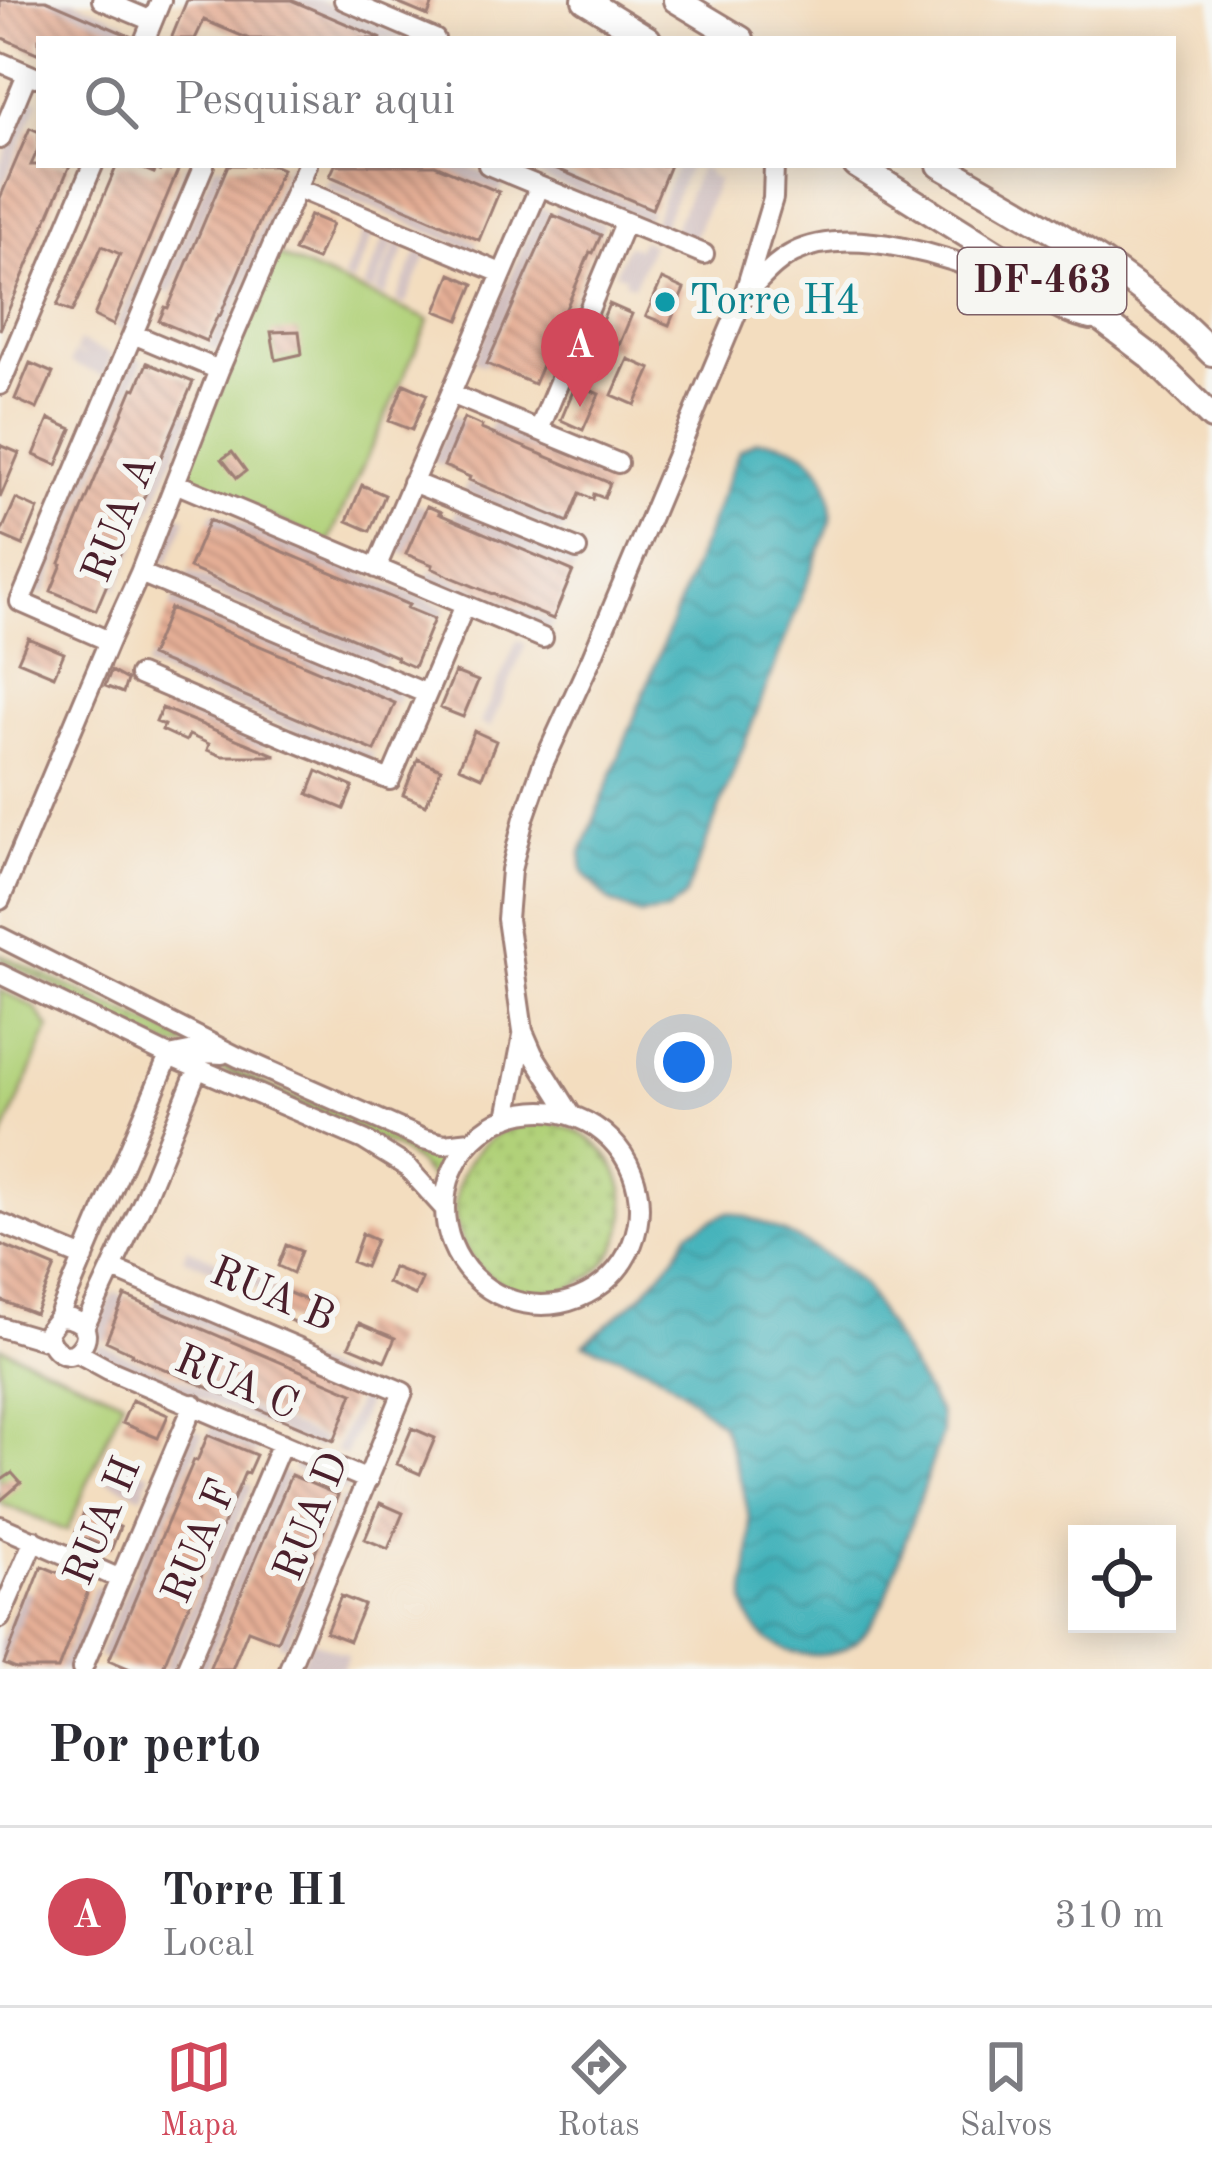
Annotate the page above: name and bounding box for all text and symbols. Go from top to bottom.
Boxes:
search box [36,36,1176,168]
icon: search [78,69,144,135]
text: Pesquisar aqui [174,79,455,124]
road number: DF-463 [958,248,1126,314]
place label: Torre H4 [689,281,860,323]
marker: Torre H4 [652,289,678,315]
pin: A [541,308,619,407]
street label: RUA A [77,449,165,589]
your location [654,1032,714,1092]
street label: RUA B [204,1251,340,1341]
street label: RUA C [168,1339,304,1429]
street label: RUA D [268,1447,358,1587]
street label: RUA H [58,1452,150,1592]
street label: RUA F [156,1474,246,1610]
map controls [1068,1525,1176,1633]
button: locate [1068,1525,1176,1633]
text: Por perto [48,1722,262,1773]
text: Torre H1 [162,1870,350,1915]
text: A [72,1897,102,1936]
text: 310 m [1054,1897,1164,1936]
text: Local [162,1925,254,1964]
tab: Mapa [160,2034,237,2147]
tab: Rotas [557,2034,640,2147]
tab: Salvos [960,2034,1052,2147]

